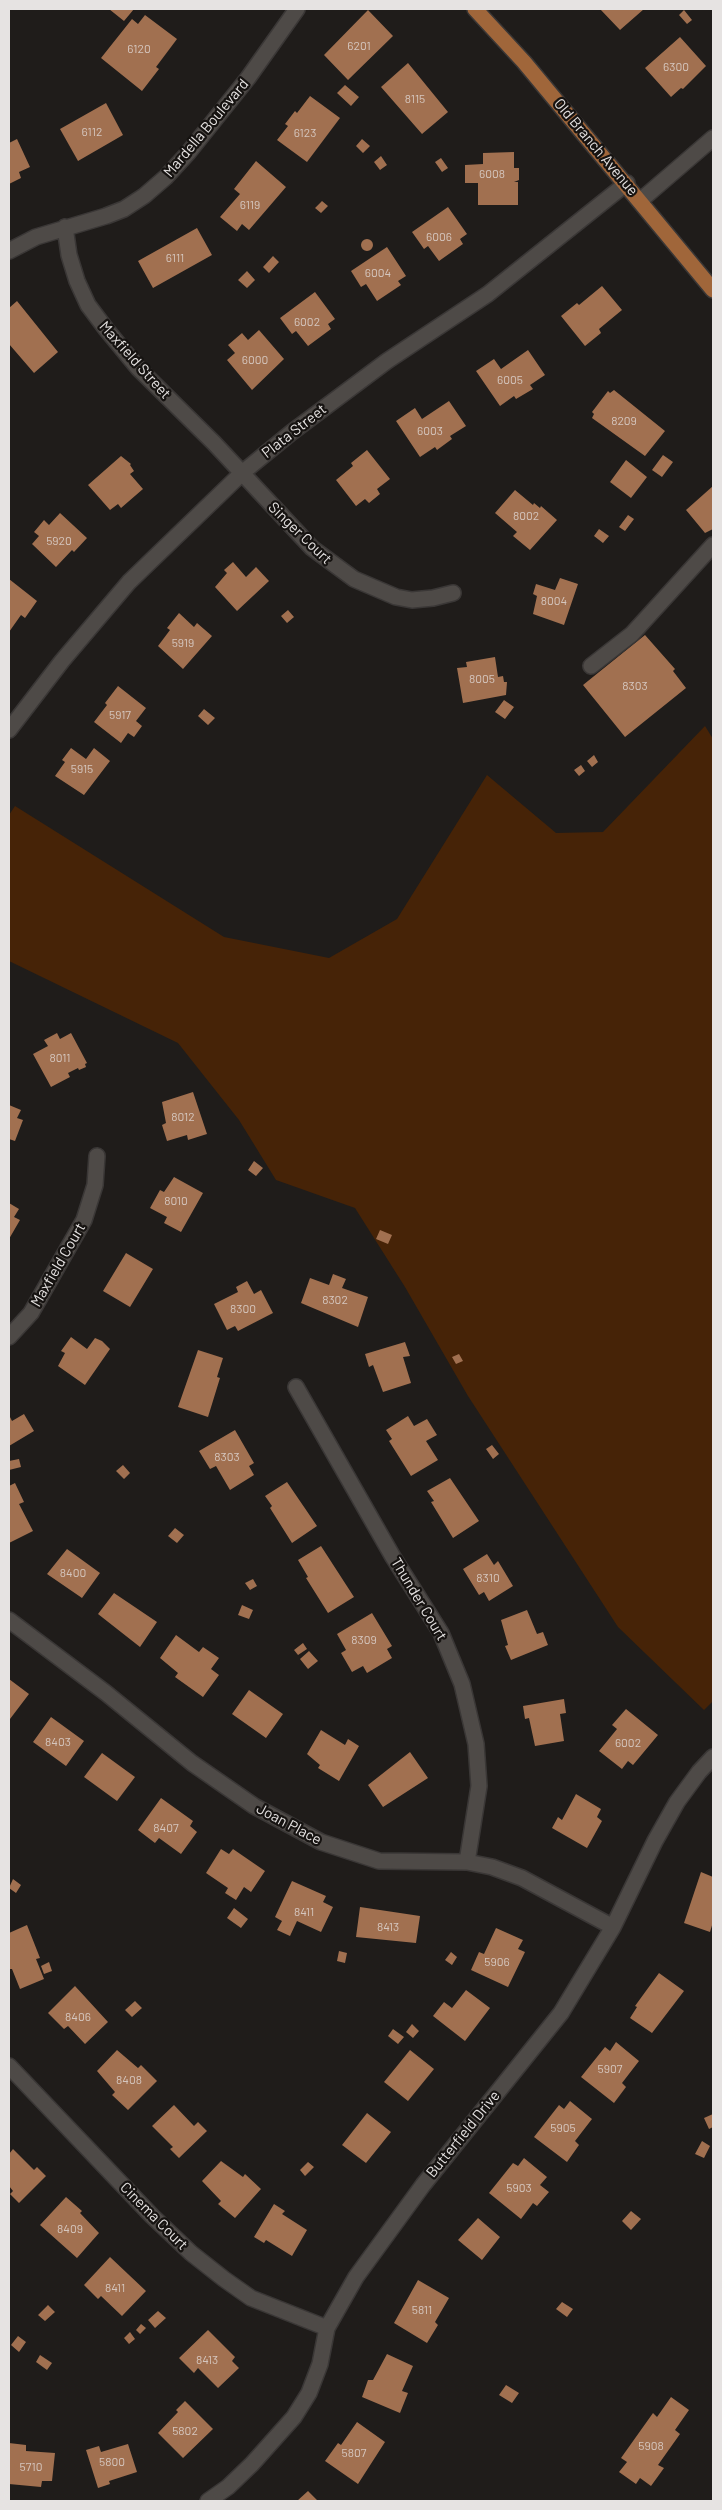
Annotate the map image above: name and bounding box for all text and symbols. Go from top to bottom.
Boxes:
house number: 6201 [347,39,371,53]
house number: 6120 [127,42,151,56]
house number: 6300 [663,60,689,74]
street label: Mardella Boulevard [160,75,252,181]
house number: 8115 [405,92,425,106]
street label: Old Branch Avenue [550,95,642,199]
house number: 6112 [82,125,102,139]
house number: 6123 [294,126,316,140]
house number: 6008 [479,167,505,181]
house number: 6119 [240,198,260,212]
house number: 6006 [426,230,452,244]
house number: 6111 [166,251,184,265]
house number: 6004 [365,266,391,280]
house number: 6002 [294,315,320,329]
street label: Maxfield Street [95,317,175,403]
house number: 6000 [242,353,268,367]
house number: 6005 [497,373,523,387]
street label: Plata Street [258,400,330,462]
house number: 8209 [611,414,637,428]
house number: 6003 [417,424,443,438]
street label: Singer Court [264,498,336,568]
house number: 8002 [513,509,539,523]
house number: 5920 [46,534,72,548]
house number: 8004 [541,594,567,608]
house number: 5919 [172,636,194,650]
house number: 8005 [469,672,495,686]
house number: 8303 [622,679,648,693]
house number: 5917 [109,708,131,722]
house number: 5915 [71,762,93,776]
house number: 8011 [49,1051,71,1065]
house number: 8012 [171,1110,195,1124]
house number: 8010 [164,1194,188,1208]
street label: Maxfield Court [27,1220,89,1310]
house number: 8302 [322,1293,348,1307]
house number: 8300 [230,1302,256,1316]
house number: 8303 [214,1450,240,1464]
street label: Thunder Court [387,1554,451,1644]
house number: 8400 [60,1566,86,1580]
house number: 8310 [476,1571,500,1585]
house number: 8309 [351,1633,377,1647]
house number: 8403 [45,1735,71,1749]
house number: 6002 [615,1736,641,1750]
street label: Joan Place [253,1799,325,1849]
house number: 8407 [153,1821,179,1835]
house number: 8411 [294,1905,314,1919]
house number: 8413 [377,1920,399,1934]
house number: 5906 [484,1955,510,1969]
house number: 8406 [65,2010,91,2024]
house number: 5907 [598,2062,622,2076]
house number: 8408 [116,2073,142,2087]
street label: Butterfield Drive [422,2087,504,2181]
house number: 5905 [550,2121,576,2135]
street label: Cinema Court [116,2178,192,2254]
house number: 5903 [506,2181,532,2195]
house number: 8409 [57,2222,83,2236]
house number: 8411 [105,2281,125,2295]
house number: 5811 [412,2303,432,2317]
house number: 8413 [196,2353,218,2367]
house number: 5802 [172,2424,198,2438]
house number: 5908 [638,2439,664,2453]
house number: 5807 [342,2446,366,2460]
house number: 5800 [99,2455,125,2469]
house number: 5710 [20,2460,42,2474]

